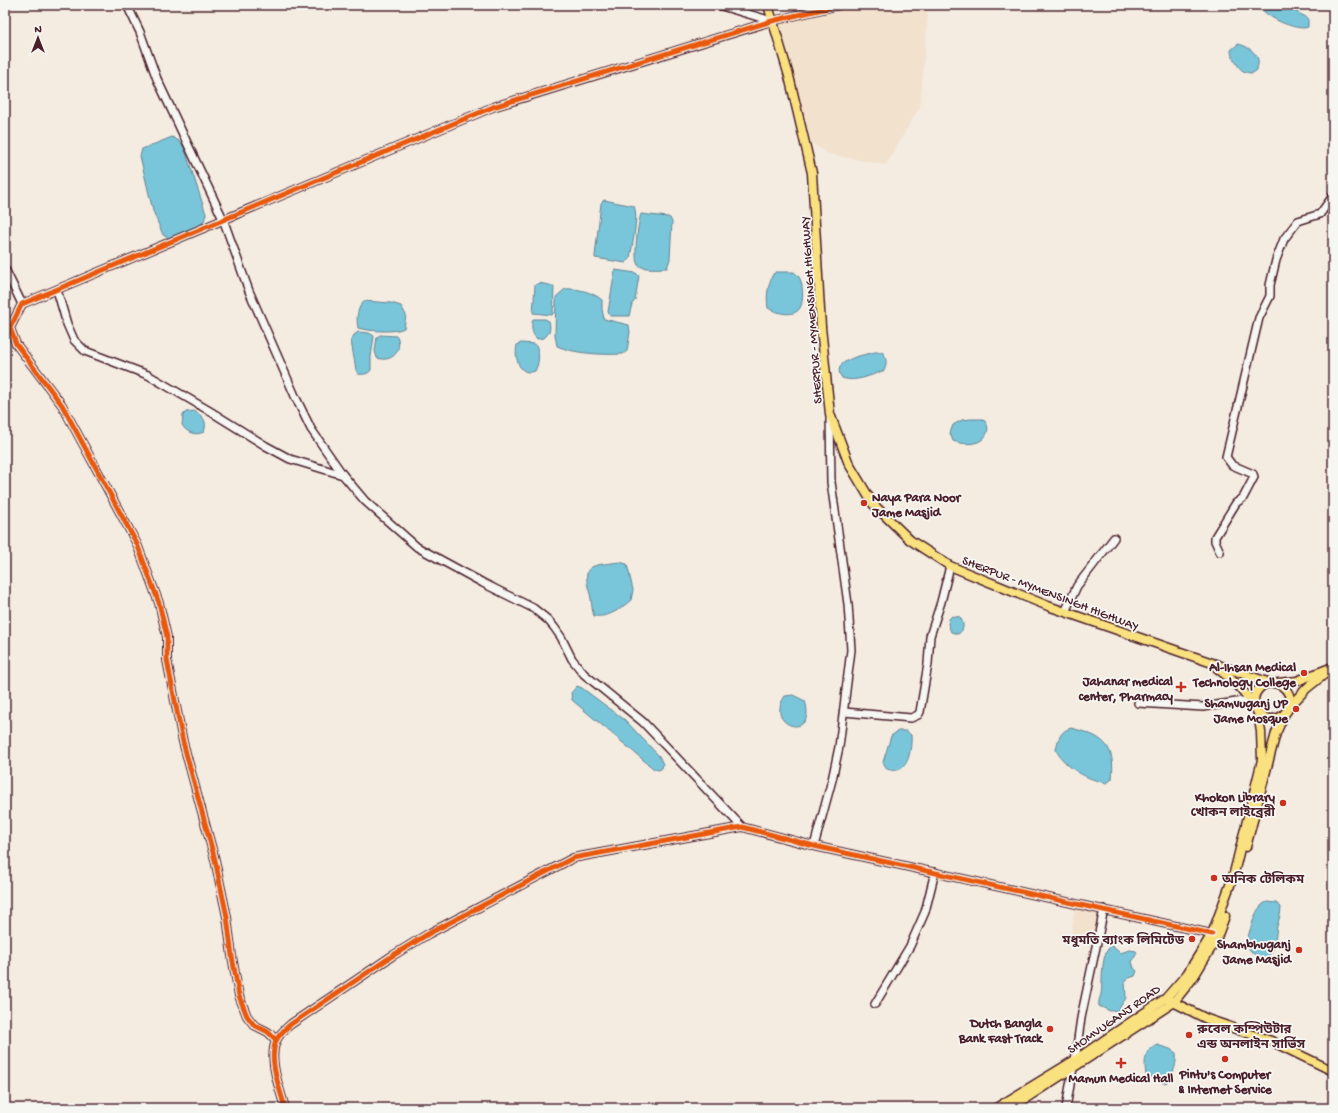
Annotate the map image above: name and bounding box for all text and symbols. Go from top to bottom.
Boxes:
north arrow [18,18,58,58]
text: N [34,24,42,36]
street label: SHERPUR - MYMENSINGH HIGHWAY [798,216,827,404]
place label: Naya Para Noor Jame Masjid [871,491,962,521]
marker: Naya Para Noor Jame Masjid [859,498,869,508]
street label: SHERPUR - MYMENSINGH HIGHWAY [960,554,1141,635]
place label: Al-Ihsan Medical Technology College [1192,661,1297,691]
marker: Al-Ihsan Medical Technology College [1299,668,1309,678]
place label: Jahanar medical center, Pharmacy [1079,675,1174,705]
marker: Jahanar medical center, Pharmacy [1176,682,1186,692]
place label: Shamvuganj UP Jame Mosque [1204,697,1289,727]
marker: Shamvuganj UP Jame Mosque [1291,704,1301,714]
place label: Khokon Library খোকন লাইব্রেরী [1191,791,1276,821]
marker: Khokon Library খোকন লাইব্রেরী [1278,798,1288,808]
place label: অনিক টেলিকম [1221,871,1305,888]
marker: অনিক টেলিকম [1209,873,1219,883]
place label: মধুমতি ব্যাংক লিমিটেড [1061,932,1185,949]
marker: মধুমতি ব্যাংক লিমিটেড [1187,934,1197,944]
place label: Shambhuganj Jame Masjid [1217,938,1292,968]
marker: Shambhuganj Jame Masjid [1294,945,1304,955]
street label: SHOMVUGANJ ROAD [1065,982,1164,1058]
place label: Dutch Bangla Bank Fast Track [958,1017,1044,1047]
place label: রুবেল কম্পিউটার এন্ড অনলাইন সার্ভিস [1196,1021,1306,1053]
marker: Dutch Bangla Bank Fast Track [1045,1024,1055,1034]
marker: রুবেল কম্পিউটার এন্ড অনলাইন সার্ভিস [1184,1030,1194,1040]
marker: Pintu's Computer & Internet Service [1220,1054,1230,1064]
marker: Mamun Medical Hall [1116,1058,1126,1068]
place label: Pintu's Computer & Internet Service [1178,1068,1273,1098]
place label: Mamun Medical Hall [1069,1072,1174,1087]

